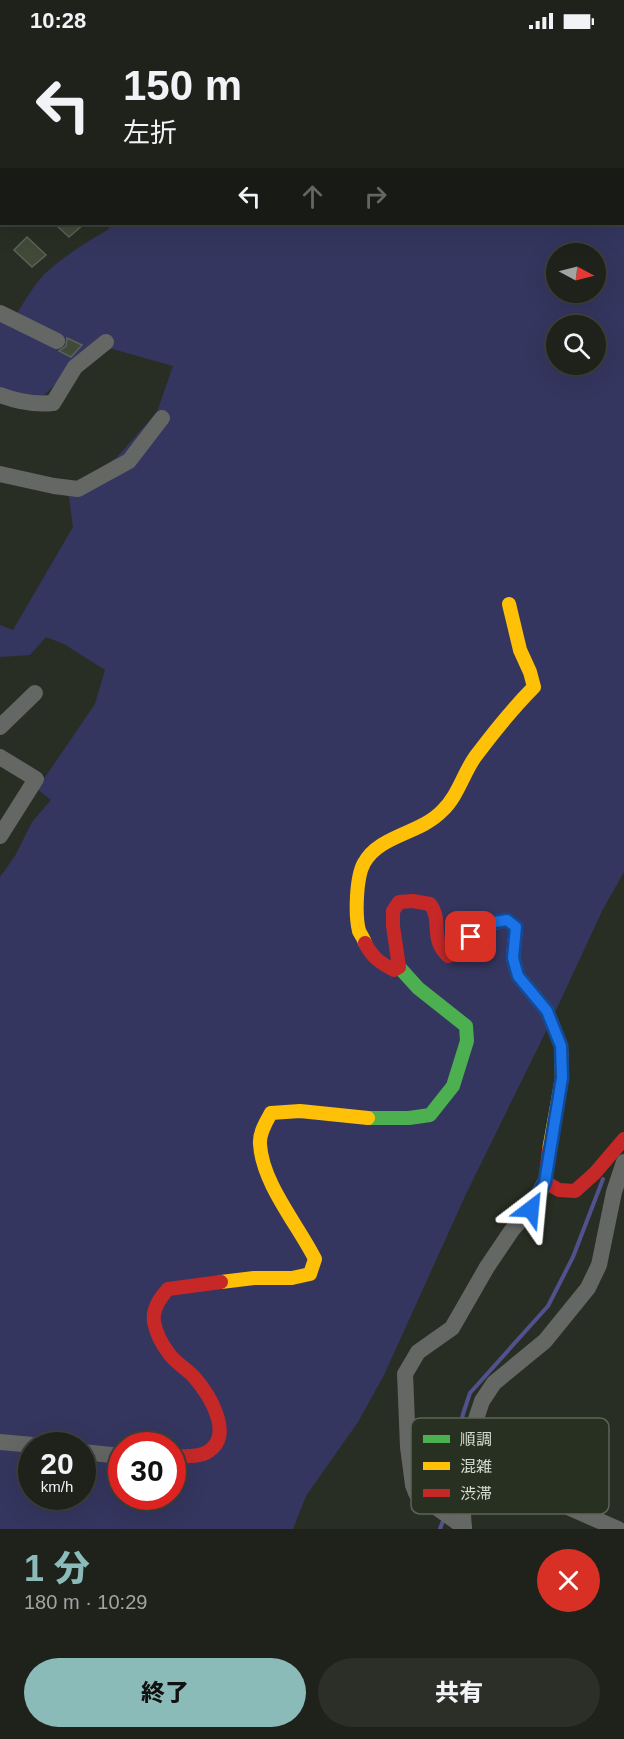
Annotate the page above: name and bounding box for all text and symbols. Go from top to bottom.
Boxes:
text: 10:28 [30,8,86,33]
text: 150 m [123,62,242,109]
icon: left [24,66,102,144]
text: 左折 [123,118,177,148]
icon: left [233,180,266,213]
icon: ahead [296,180,329,213]
icon: right [359,180,392,213]
north arrow [546,243,606,303]
map controls [546,243,606,375]
button: search [546,315,606,375]
pin [445,911,496,962]
icon: arrive [454,920,487,953]
position arrow [499,1177,563,1241]
legend [411,1418,609,1514]
text: 順調 [460,1431,492,1448]
speed limit sign: 30 [108,1432,186,1510]
text: 20 [40,1447,74,1480]
text: 混雑 [460,1458,492,1475]
text: km/h [41,1478,73,1495]
text: 渋滞 [460,1485,492,1502]
text: 1 分 [24,1548,90,1589]
button: close [537,1549,600,1612]
text: 180 m · 10:29 [24,1591,147,1613]
button: 終了 [24,1658,306,1727]
button: 共有 [318,1658,600,1727]

